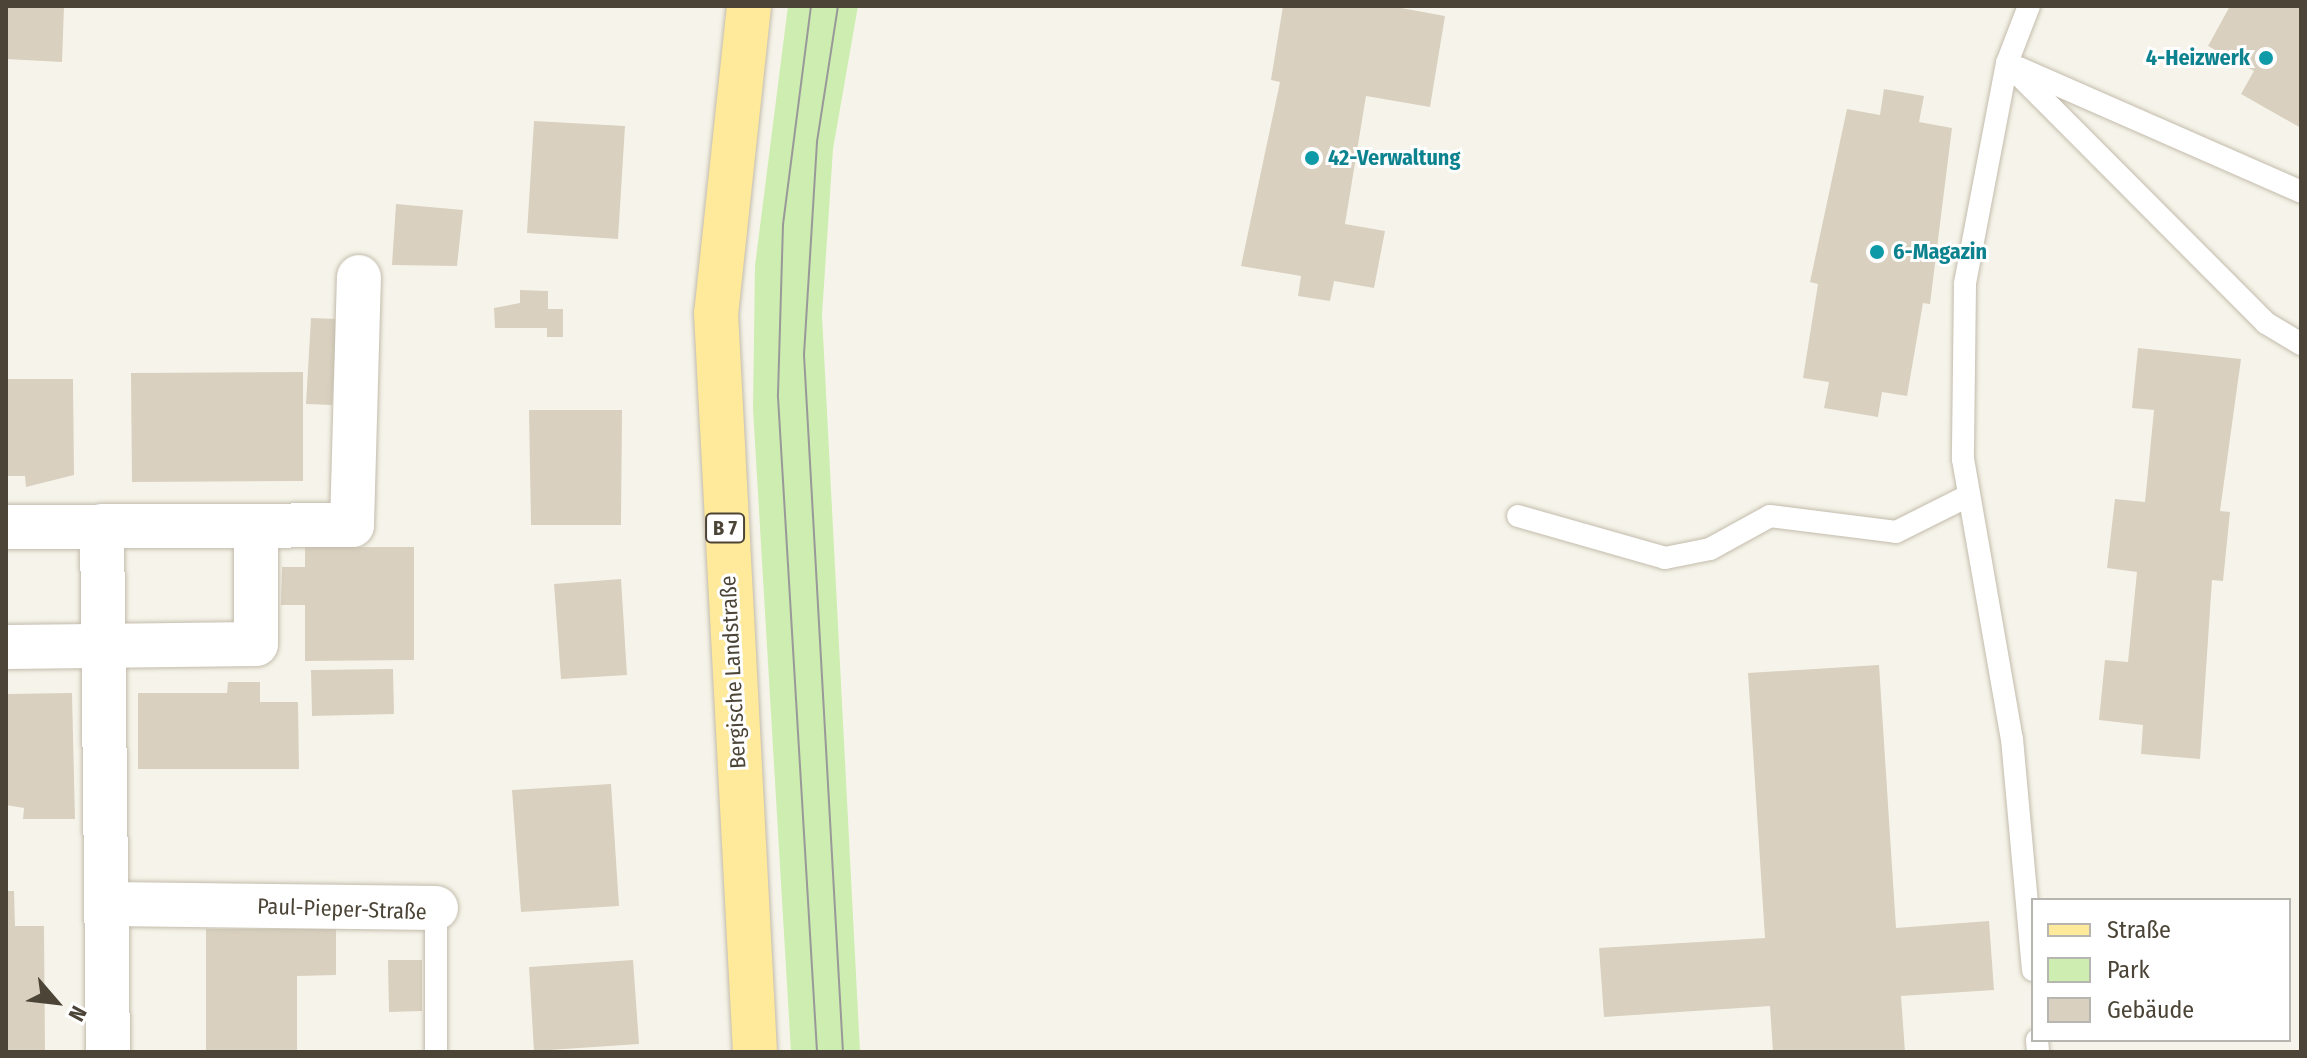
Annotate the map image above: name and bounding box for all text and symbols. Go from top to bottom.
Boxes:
place label: 4-Heizwerk [2146,45,2250,71]
marker: 4-Heizwerk [2257,49,2275,67]
place label: 42-Verwaltung [1328,145,1460,171]
marker: 42-Verwaltung [1303,149,1321,167]
place label: 6-Magazin [1893,239,1987,265]
marker: 6-Magazin [1868,243,1886,261]
road number: B 7 [705,512,745,544]
street label: Bergische Landstraße [715,575,751,769]
street label: Paul-Pieper-Straße [257,893,427,925]
legend [2031,898,2291,1042]
text: Straße [2107,916,2171,944]
text: Park [2107,956,2150,984]
north arrow [16,962,96,1042]
text: Gebäude [2107,996,2194,1024]
text: N [63,1001,93,1026]

